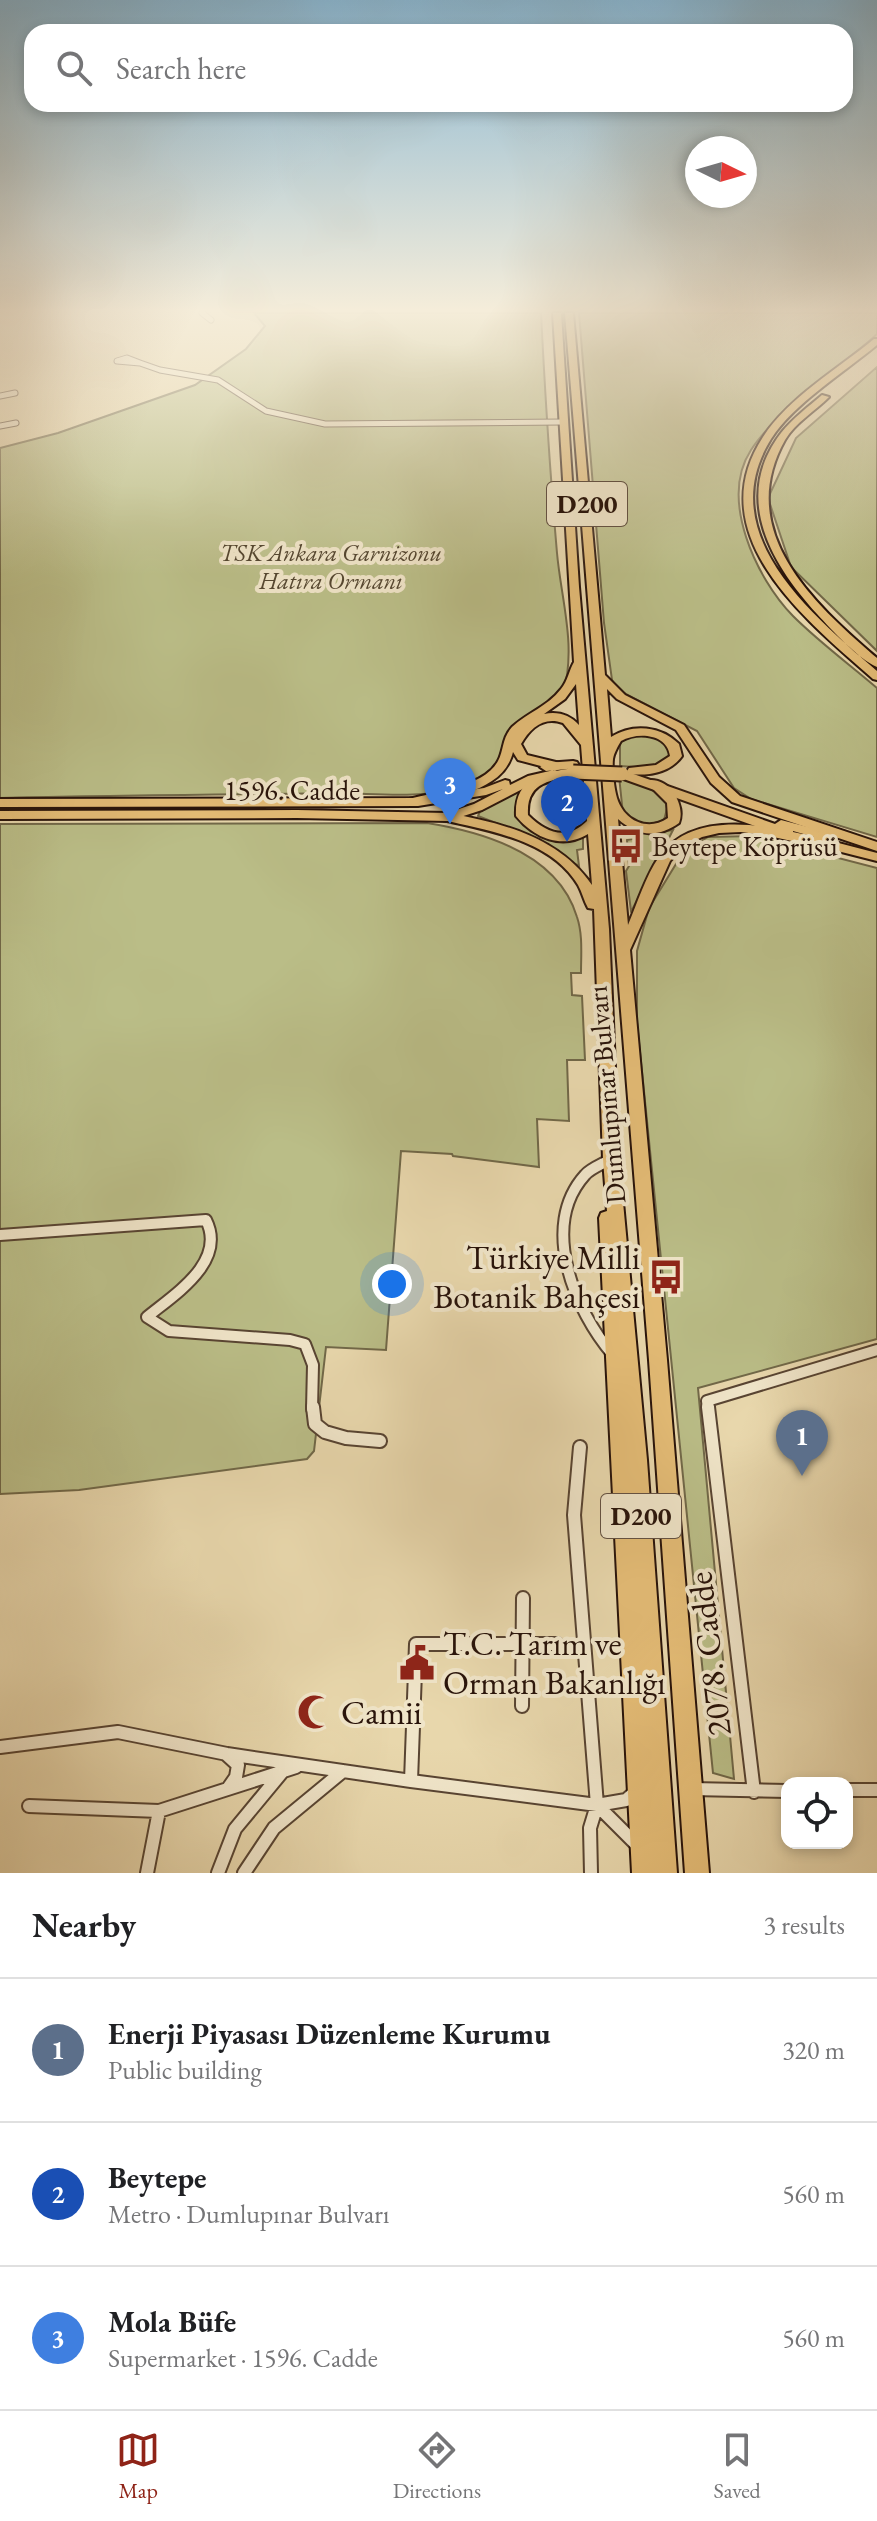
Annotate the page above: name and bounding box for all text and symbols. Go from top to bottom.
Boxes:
search box [24,24,853,112]
icon: search [52,46,96,90]
text: Search here [116,49,246,88]
north arrow [685,136,757,208]
road number: D200 [547,482,627,526]
park label: TSK Ankara Garnizonu Hatıra Ormanı [220,537,442,596]
pin: 3 [424,758,476,824]
street label: 1596. Cadde [224,772,360,808]
pin: 2 [541,776,593,842]
bus stop icon: Beytepe Köprüsü [607,827,645,865]
place label: Beytepe Köprüsü [652,828,838,864]
street label: Dumlupınar Bulvarı [579,984,633,1205]
place label: Türkiye Milli Botanik Bahçesi [433,1235,640,1318]
bus stop icon: Türkiye Milli Botanik Bahçesi [647,1258,685,1296]
your location [372,1264,412,1304]
pin: 1 [776,1410,828,1476]
road number: D200 [601,1494,681,1538]
street label: 2078. Cadde [677,1569,741,1739]
place label: T.C. Tarım ve Orman Bakanlığı [443,1621,666,1704]
public building icon: T.C. Tarım ve Orman Bakanlığı [398,1644,436,1682]
place label: Camii [341,1690,422,1734]
mosque icon: Camii [296,1693,334,1731]
map controls [781,1777,853,1849]
button: locate [781,1777,853,1849]
text: Nearby [32,1903,136,1947]
text: 3 results [764,1908,845,1942]
text: Enerji Piyasası Düzenleme Kurumu [108,2014,551,2053]
text: 1 [51,2033,65,2067]
text: 320 m [782,2033,845,2067]
text: Public building [108,2053,262,2087]
text: Beytepe [108,2158,207,2197]
text: 2 [51,2177,65,2211]
text: 560 m [782,2177,845,2211]
text: Metro · Dumlupınar Bulvarı [108,2197,389,2231]
text: Mola Büfe [108,2302,236,2341]
text: 3 [51,2321,65,2355]
text: 560 m [782,2321,845,2355]
text: Supermarket · 1596. Cadde [108,2341,378,2375]
tab: Map [116,2428,160,2505]
tab: Directions [393,2428,481,2505]
tab: Saved [714,2428,761,2505]

